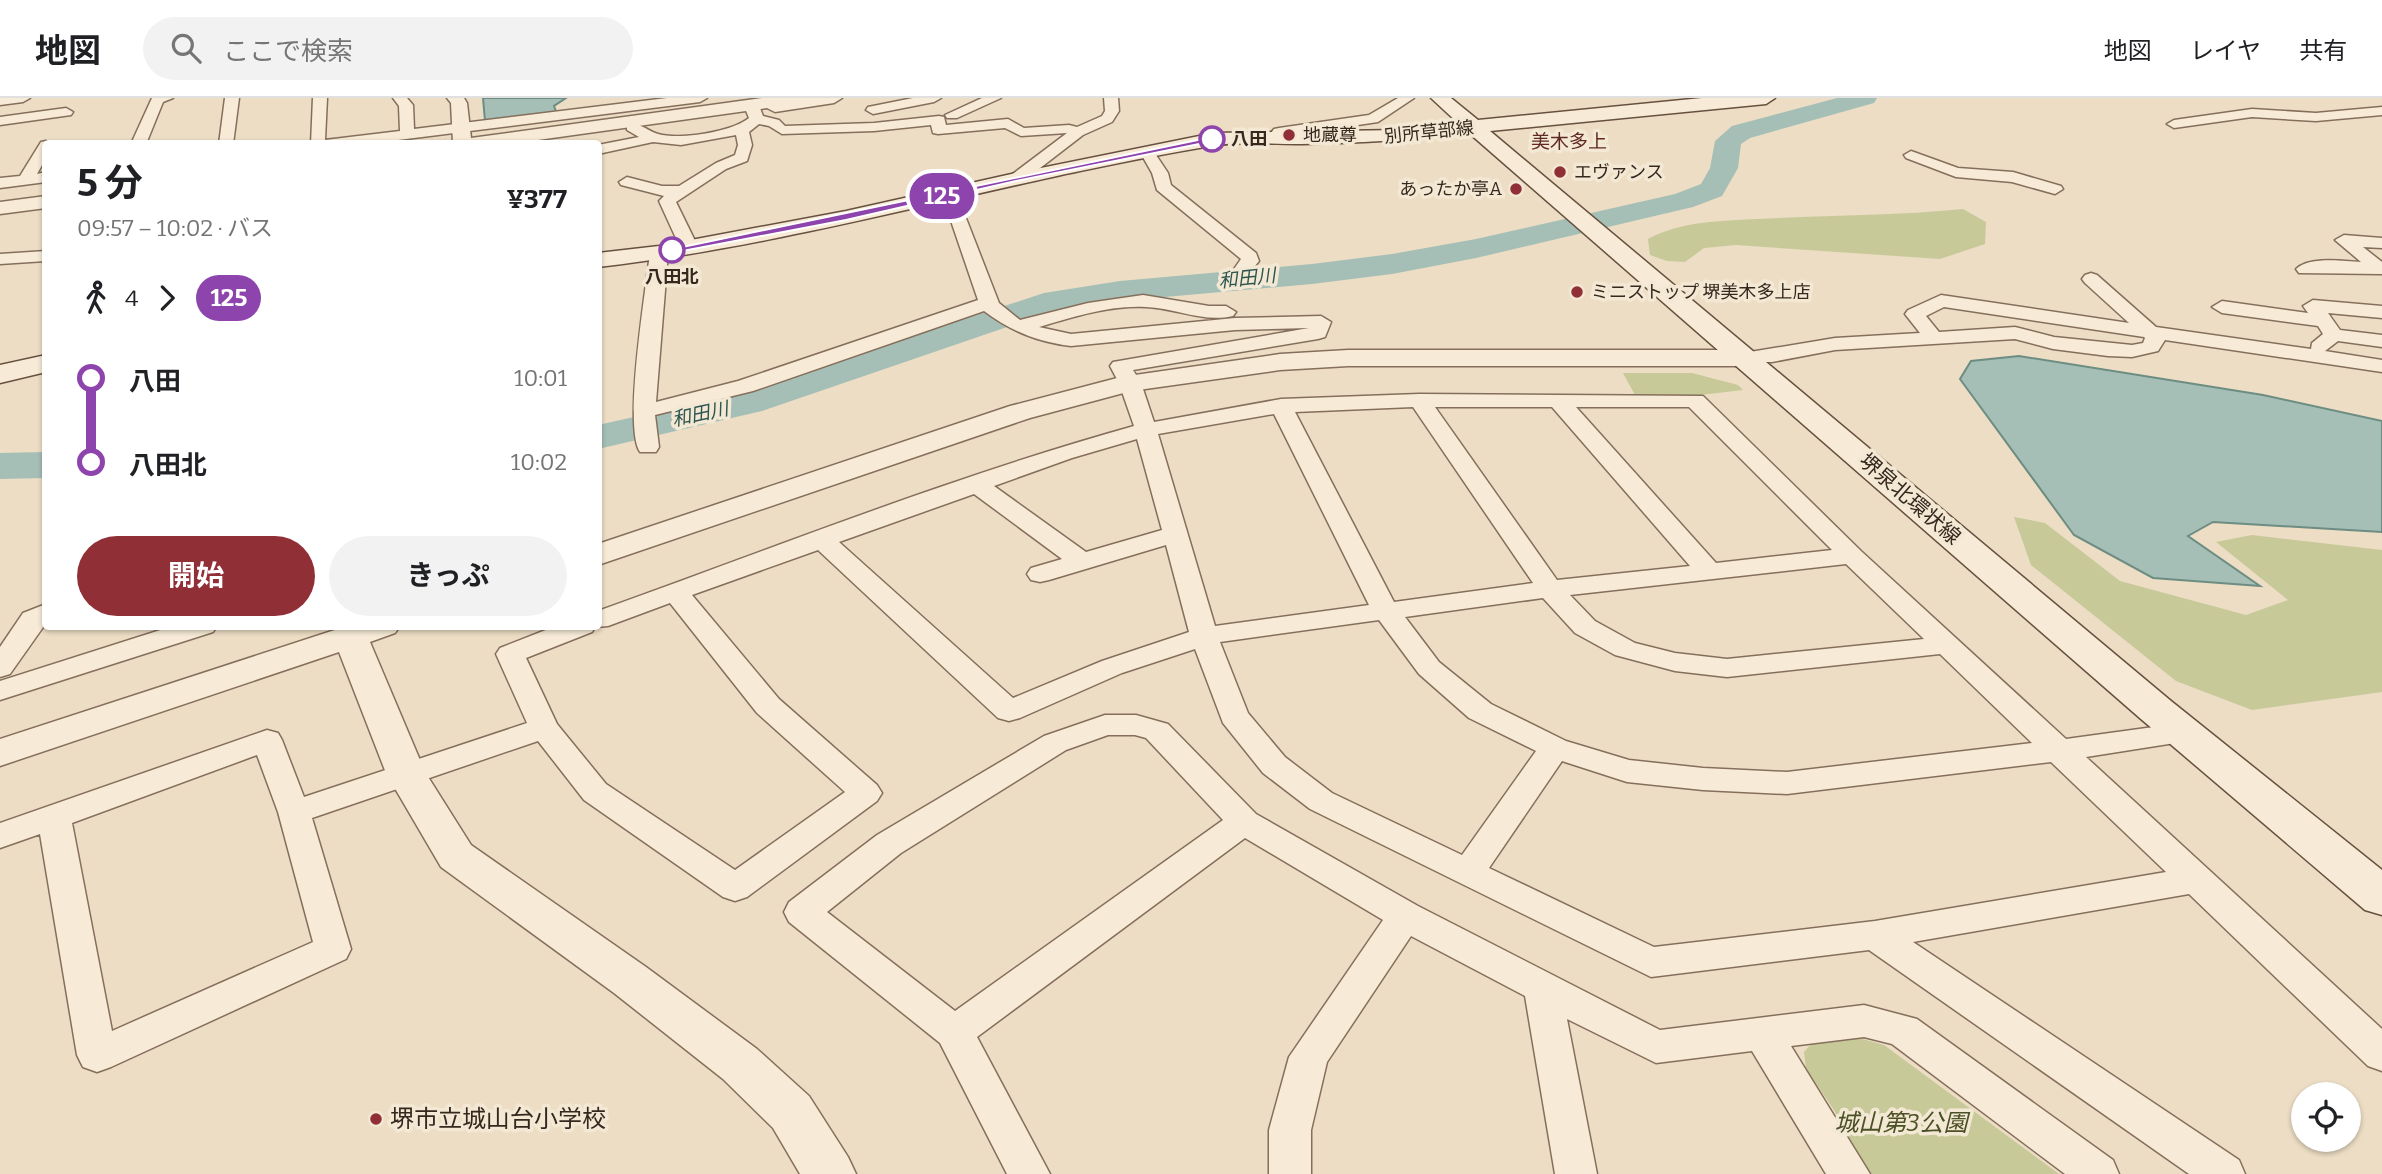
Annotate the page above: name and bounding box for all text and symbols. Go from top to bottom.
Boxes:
search box [143,17,633,80]
icon: search [167,29,205,67]
text: 地図 [35,31,101,71]
text: ここで検索 [223,36,353,67]
text: 地図 [2104,37,2152,65]
text: レイヤ [2190,37,2261,65]
text: 共有 [2299,37,2347,65]
street label: 別所草部線 [1383,116,1475,148]
place label: 地蔵尊 [1303,124,1357,146]
marker: 八田 [1199,126,1225,152]
marker: 地蔵尊 [1281,127,1297,143]
place label: 八田 [1231,128,1267,150]
district label: 美木多上 [1531,130,1607,153]
text: 5 分 [77,160,143,206]
place label: エヴァンス [1574,161,1664,183]
marker: エヴァンス [1552,164,1568,180]
line badge: 125 [902,173,982,219]
place label: あったか亭A [1399,178,1502,200]
marker: あったか亭A [1508,181,1524,197]
text: 125 [923,182,961,210]
text: ¥377 [506,184,567,215]
text: 09:57 – 10:02 · バス [77,214,273,242]
marker: 八田北 [659,237,685,263]
water label: 和田川 [1217,263,1279,292]
place label: 八田北 [645,266,699,288]
icon: walk [77,279,115,317]
icon: forward [148,279,186,317]
place label: ミニストップ 堺美木多上店 [1591,281,1811,303]
text: 4 [125,284,138,312]
text: 125 [210,284,247,312]
marker: ミニストップ 堺美木多上店 [1569,284,1585,300]
text: 10:01 [514,364,567,392]
text: 八田 [129,366,181,397]
water label: 和田川 [670,396,732,431]
text: 10:02 [511,448,567,476]
street label: 堺泉北環状線 [1854,448,1966,550]
text: 八田北 [129,450,207,481]
button: 開始 [77,536,315,616]
button: きっぷ [329,536,567,616]
map controls [2291,1082,2361,1152]
button: locate [2291,1082,2361,1152]
place label: 堺市立城山台小学校 [390,1105,606,1133]
park label: 城山第3公園 [1834,1109,1971,1137]
marker: 堺市立城山台小学校 [368,1111,384,1127]

